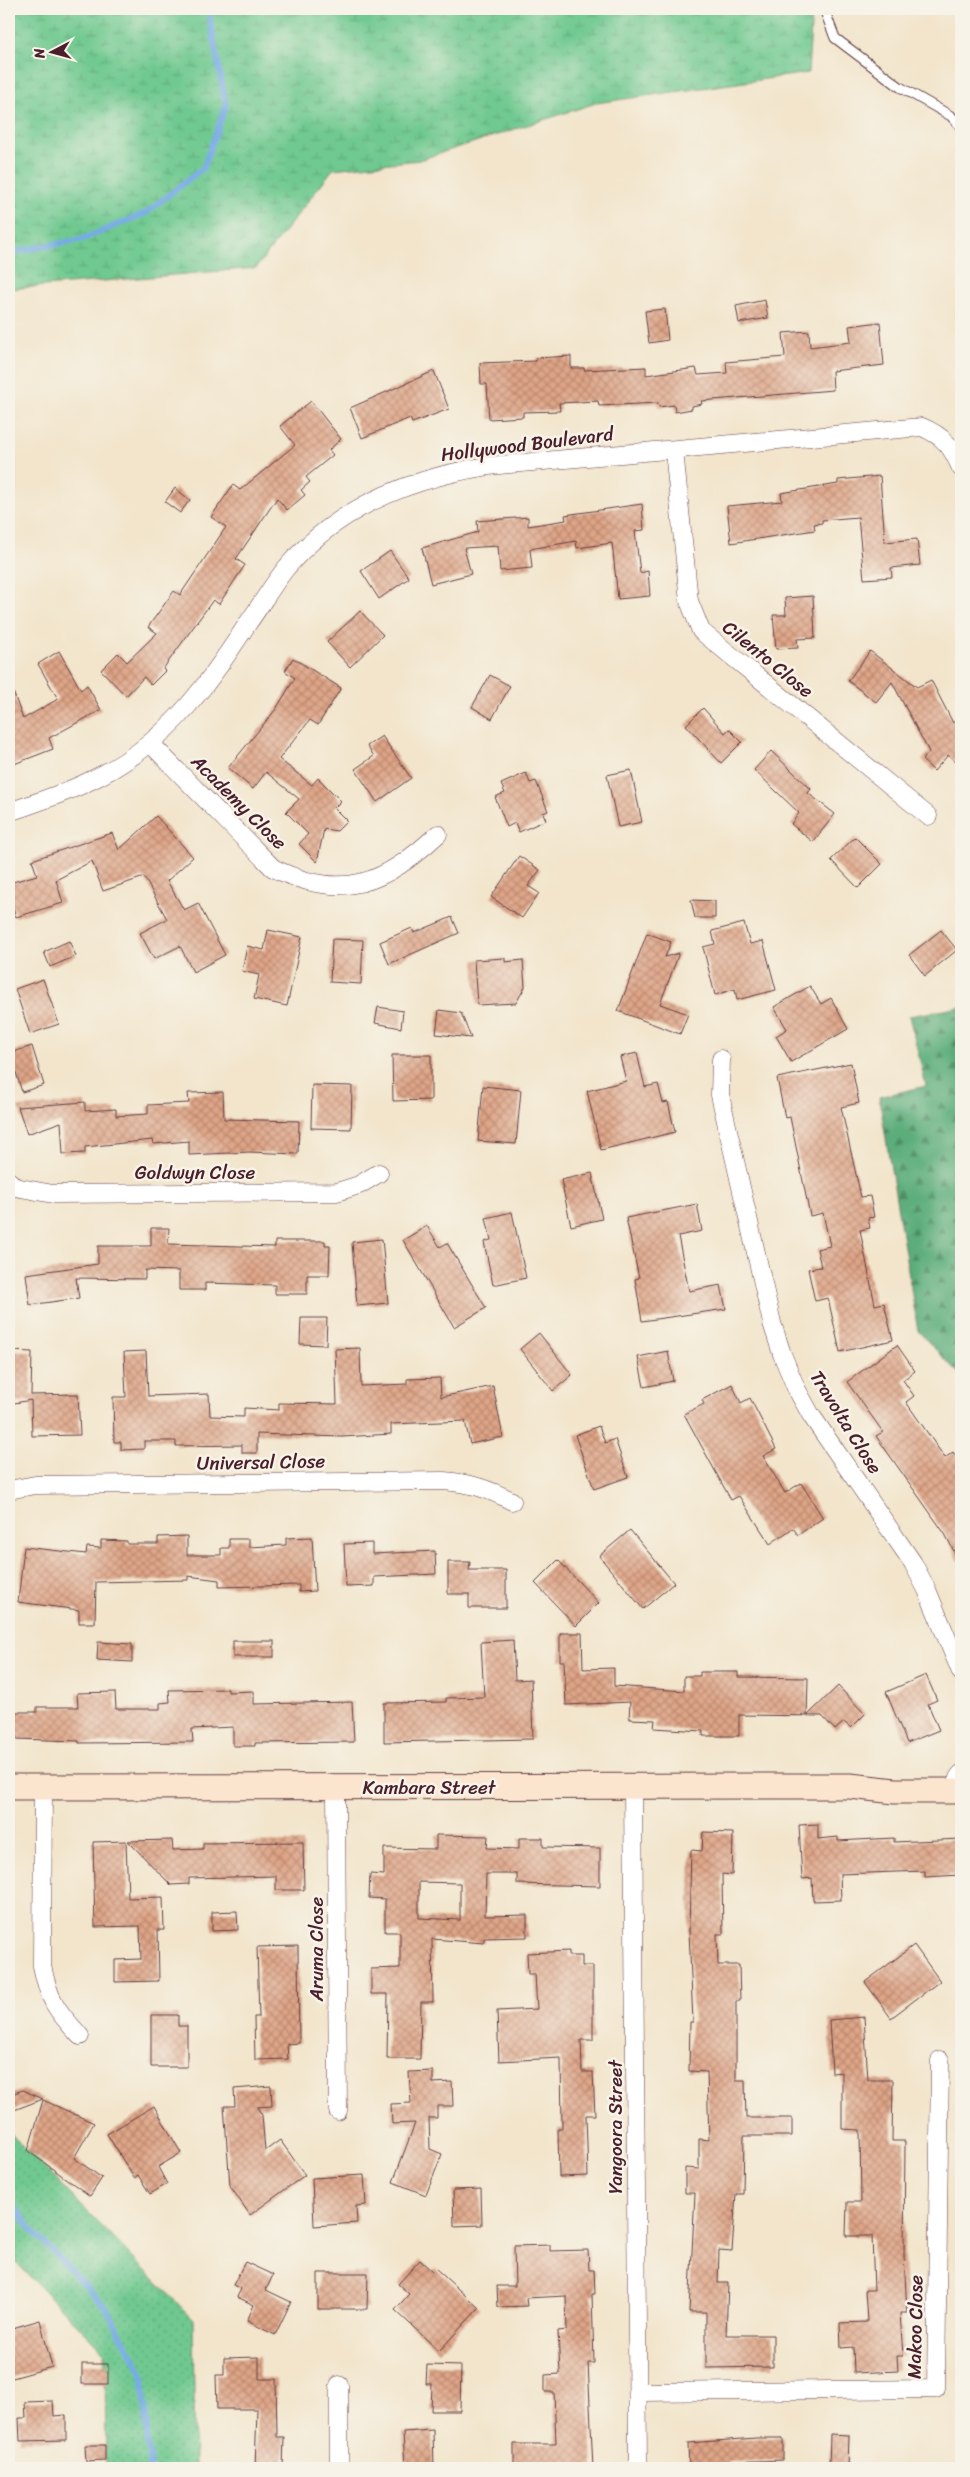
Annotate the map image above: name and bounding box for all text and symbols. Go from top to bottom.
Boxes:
north arrow [28,28,78,78]
text: N [27,47,53,60]
street label: Hollywood Boulevard [439,417,617,471]
street label: Cilento Close [715,612,821,707]
street label: Academy Close [182,745,295,858]
street label: Goldwyn Close [135,1156,255,1189]
street label: Travolta Close [801,1363,891,1481]
street label: Universal Close [196,1444,326,1480]
street label: Kambara Street [363,1771,497,1804]
street label: Aruma Close [300,1896,333,2002]
street label: Yangoora Street [599,2059,632,2194]
street label: Makoo Close [898,2275,932,2379]

